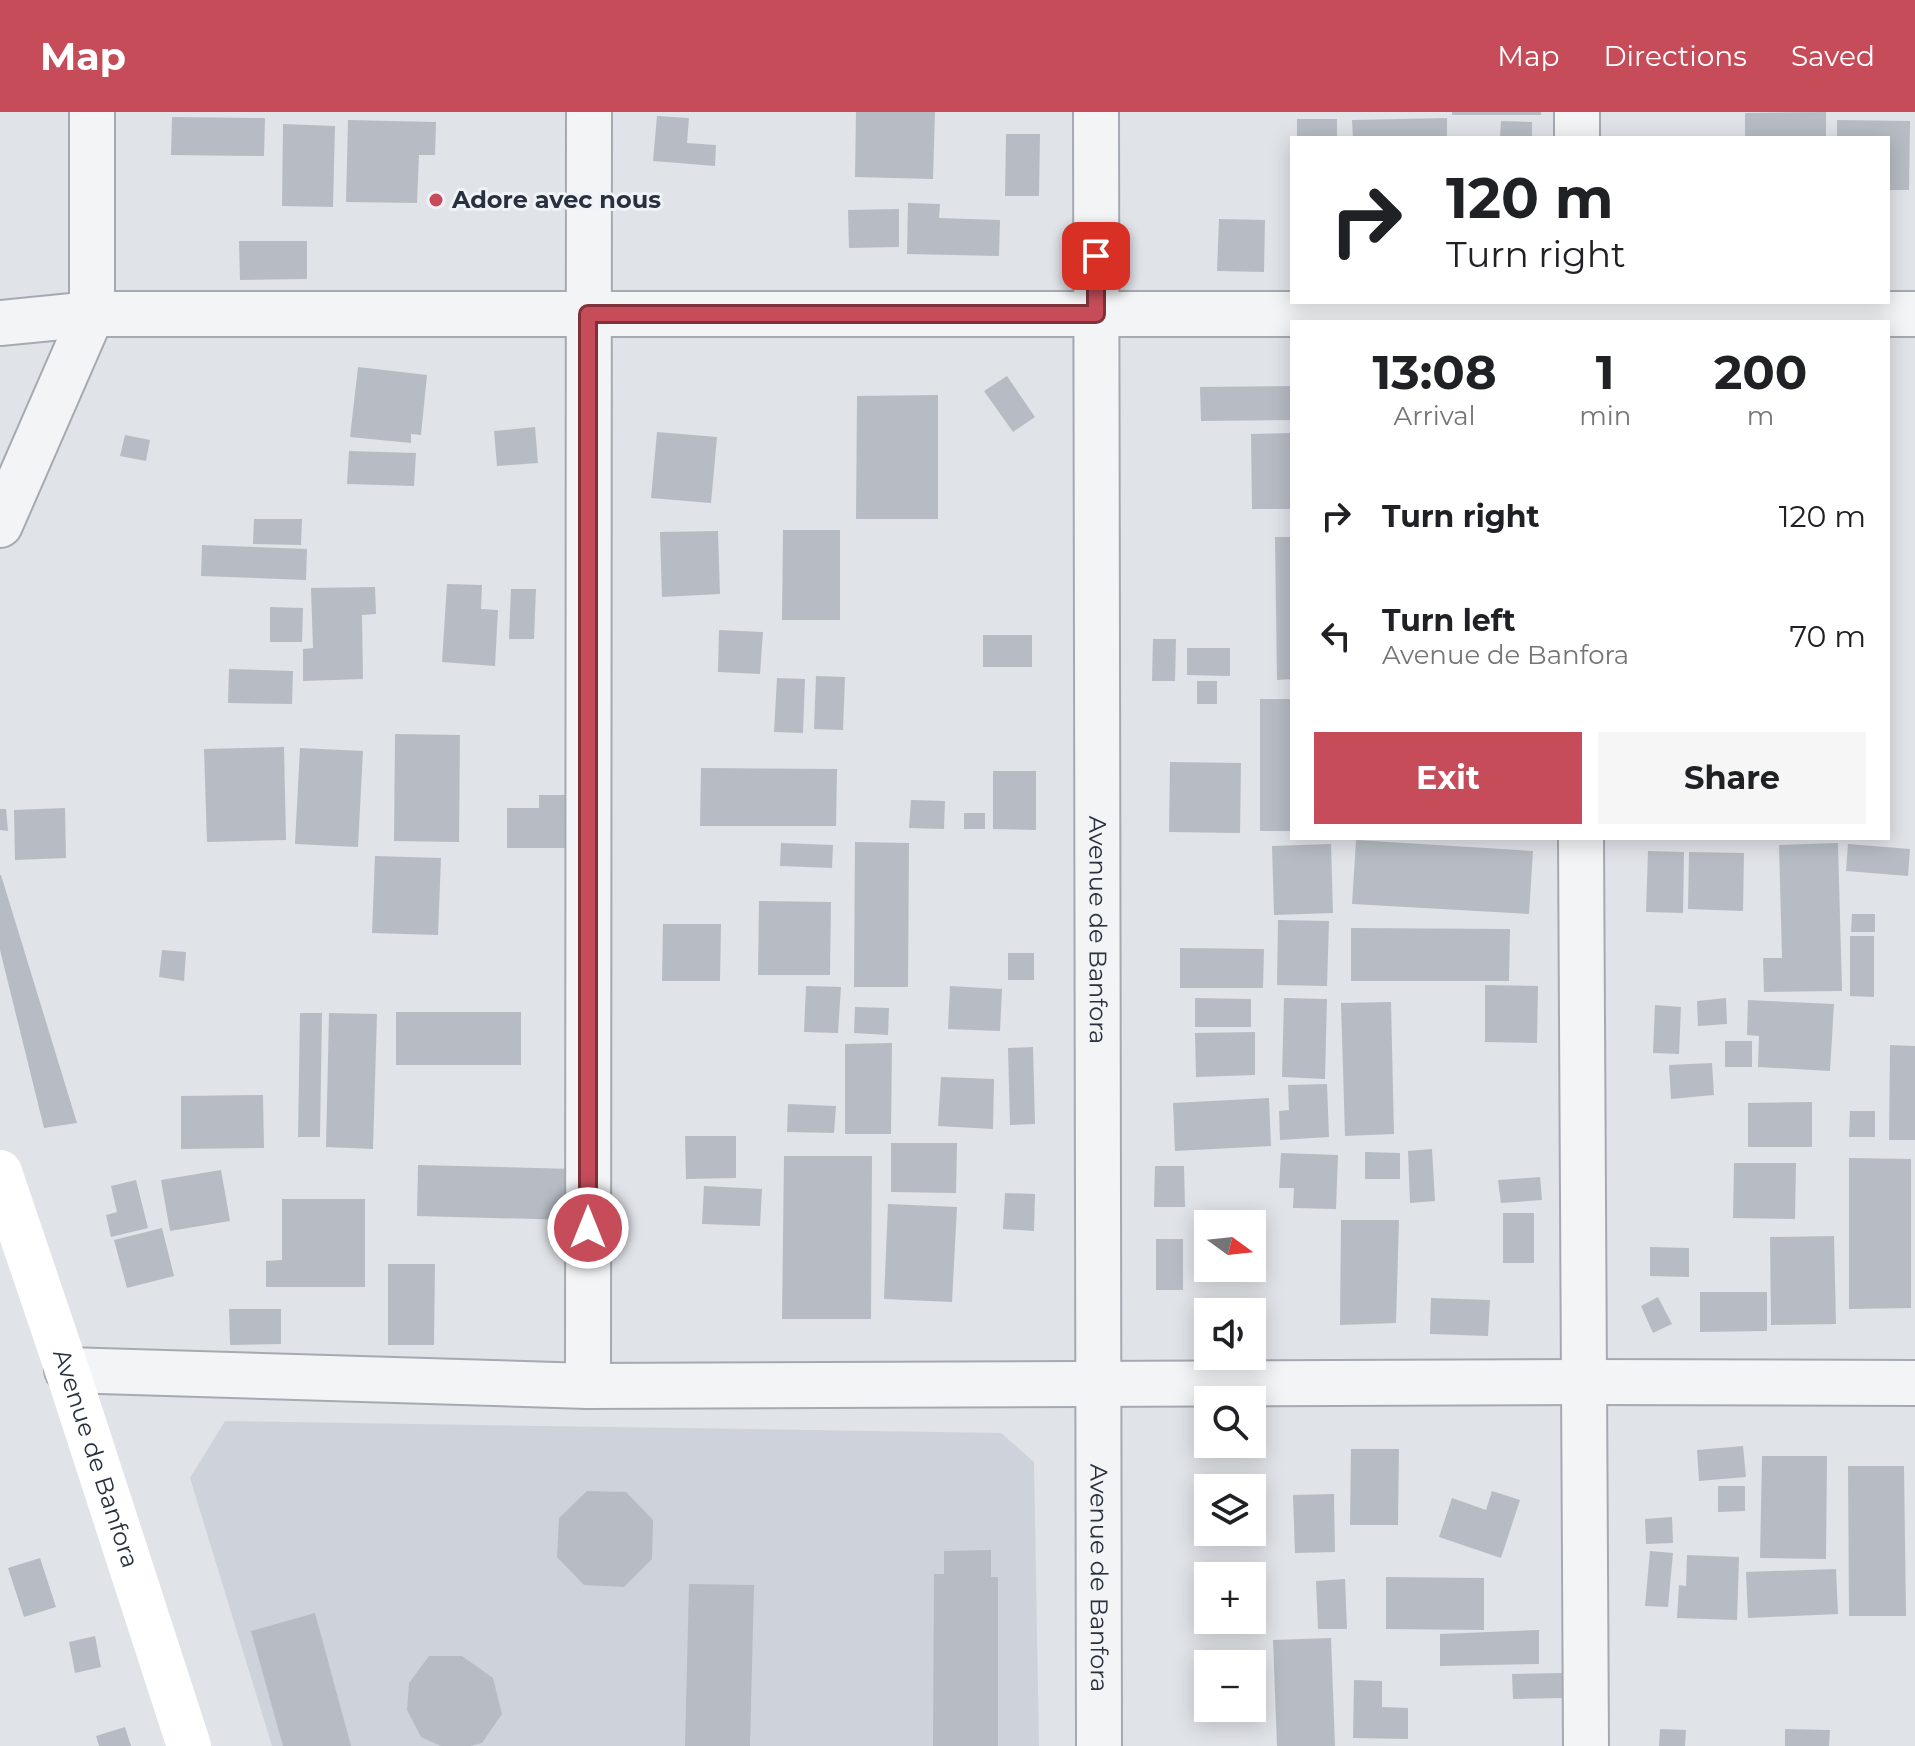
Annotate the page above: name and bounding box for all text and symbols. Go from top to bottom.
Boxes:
text: Map [40,33,126,80]
text: Map [1497,39,1559,73]
text: Directions [1603,39,1747,73]
text: Saved [1791,39,1875,73]
text: 120 m [1446,164,1614,232]
icon: right [1314,168,1418,272]
place label: Adore avec nous [451,185,661,214]
marker: Adore avec nous [427,191,445,209]
pin [1062,222,1130,290]
text: Turn right [1446,232,1626,276]
icon: arrive [1074,234,1118,278]
text: 13:08 [1373,343,1497,401]
text: 1 [1596,343,1615,401]
text: 200 [1714,343,1807,401]
text: Arrival [1394,400,1476,432]
text: min [1579,400,1631,432]
text: m [1747,400,1774,432]
icon: right [1314,494,1358,538]
text: Turn right [1382,498,1539,535]
text: 120 m [1779,498,1866,535]
text: Turn left [1382,602,1515,639]
icon: left [1314,614,1358,658]
text: 70 m [1789,618,1866,655]
text: Avenue de Banfora [1382,639,1629,671]
button: Exit [1314,732,1582,824]
button: Share [1598,732,1866,824]
street label: Avenue de Banfora [1083,816,1113,1044]
position arrow [546,1186,630,1270]
north arrow [1194,1210,1266,1282]
map controls [1194,1210,1266,1722]
button: sound [1194,1298,1266,1370]
street label: Avenue de Banfora [47,1345,145,1571]
button: search [1194,1386,1266,1458]
street label: Avenue de Banfora [1084,1464,1114,1692]
button: layers [1194,1474,1266,1546]
button: + [1194,1562,1266,1634]
button: − [1194,1650,1266,1722]

